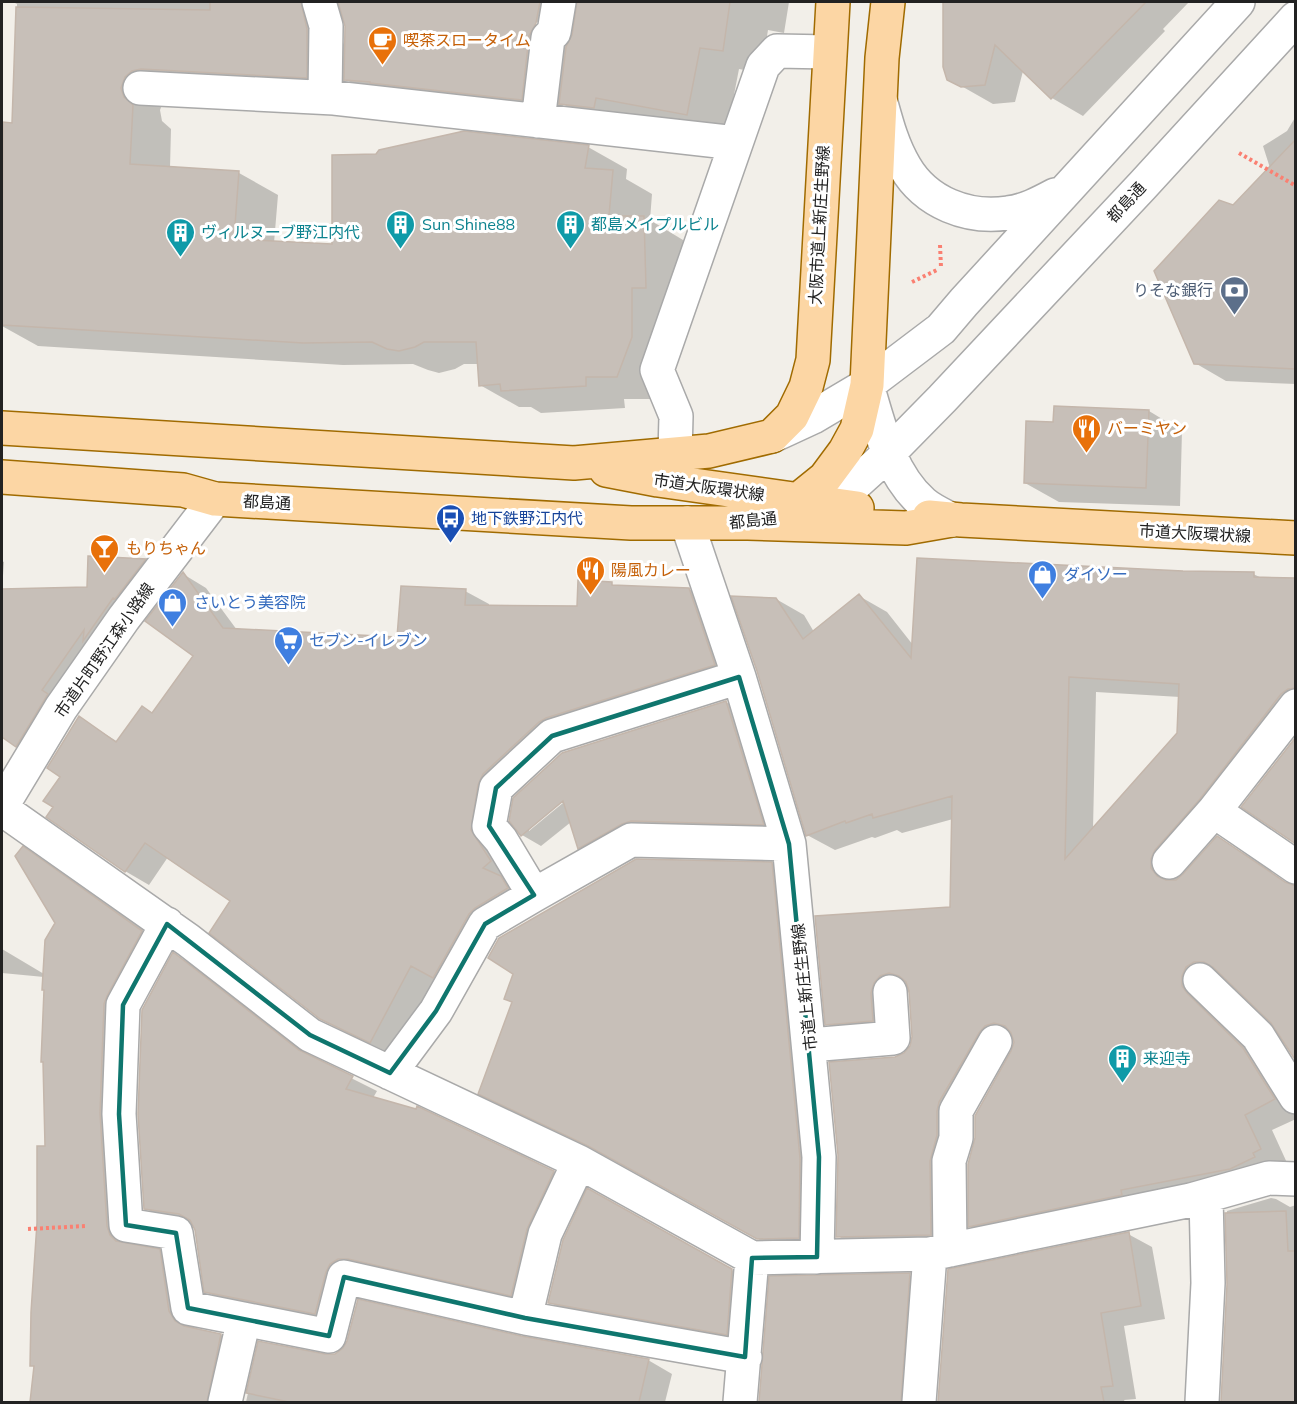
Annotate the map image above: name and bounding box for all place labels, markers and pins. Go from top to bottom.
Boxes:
cafe icon: 喫茶スロータイム [366,24,398,66]
place label: 喫茶スロータイム [403,30,531,50]
building icon: Sun Shine88 [385,208,417,250]
building icon: 都島メイプルビル [554,208,586,250]
place label: Sun Shine88 [422,214,515,234]
place label: 都島メイプルビル [591,214,719,234]
building icon: ヴィルヌーブ野江内代 [164,216,196,258]
place label: ヴィルヌーブ野江内代 [201,222,360,242]
bank icon: りそな銀行 [1218,274,1250,316]
place label: りそな銀行 [1133,280,1213,300]
restaurant icon: バーミヤン [1070,412,1102,454]
place label: バーミヤン [1107,418,1187,438]
bus stop icon: 地下鉄野江内代 [434,502,466,544]
place label: 地下鉄野江内代 [471,508,583,528]
bar icon: もりちゃん [89,532,121,574]
place label: もりちゃん [126,538,206,558]
restaurant icon: 陽風カレー [574,554,606,596]
shop icon: ダイソー [1027,558,1059,600]
place label: 陽風カレー [611,560,691,580]
place label: ダイソー [1064,564,1128,584]
shop icon: さいとう美容院 [157,586,189,628]
place label: さいとう美容院 [194,592,306,612]
supermarket icon: セブン-イレブン [272,624,304,666]
place label: セブン-イレブン [309,630,428,650]
building icon: 来迎寺 [1106,1042,1138,1084]
place label: 来迎寺 [1143,1048,1191,1068]

